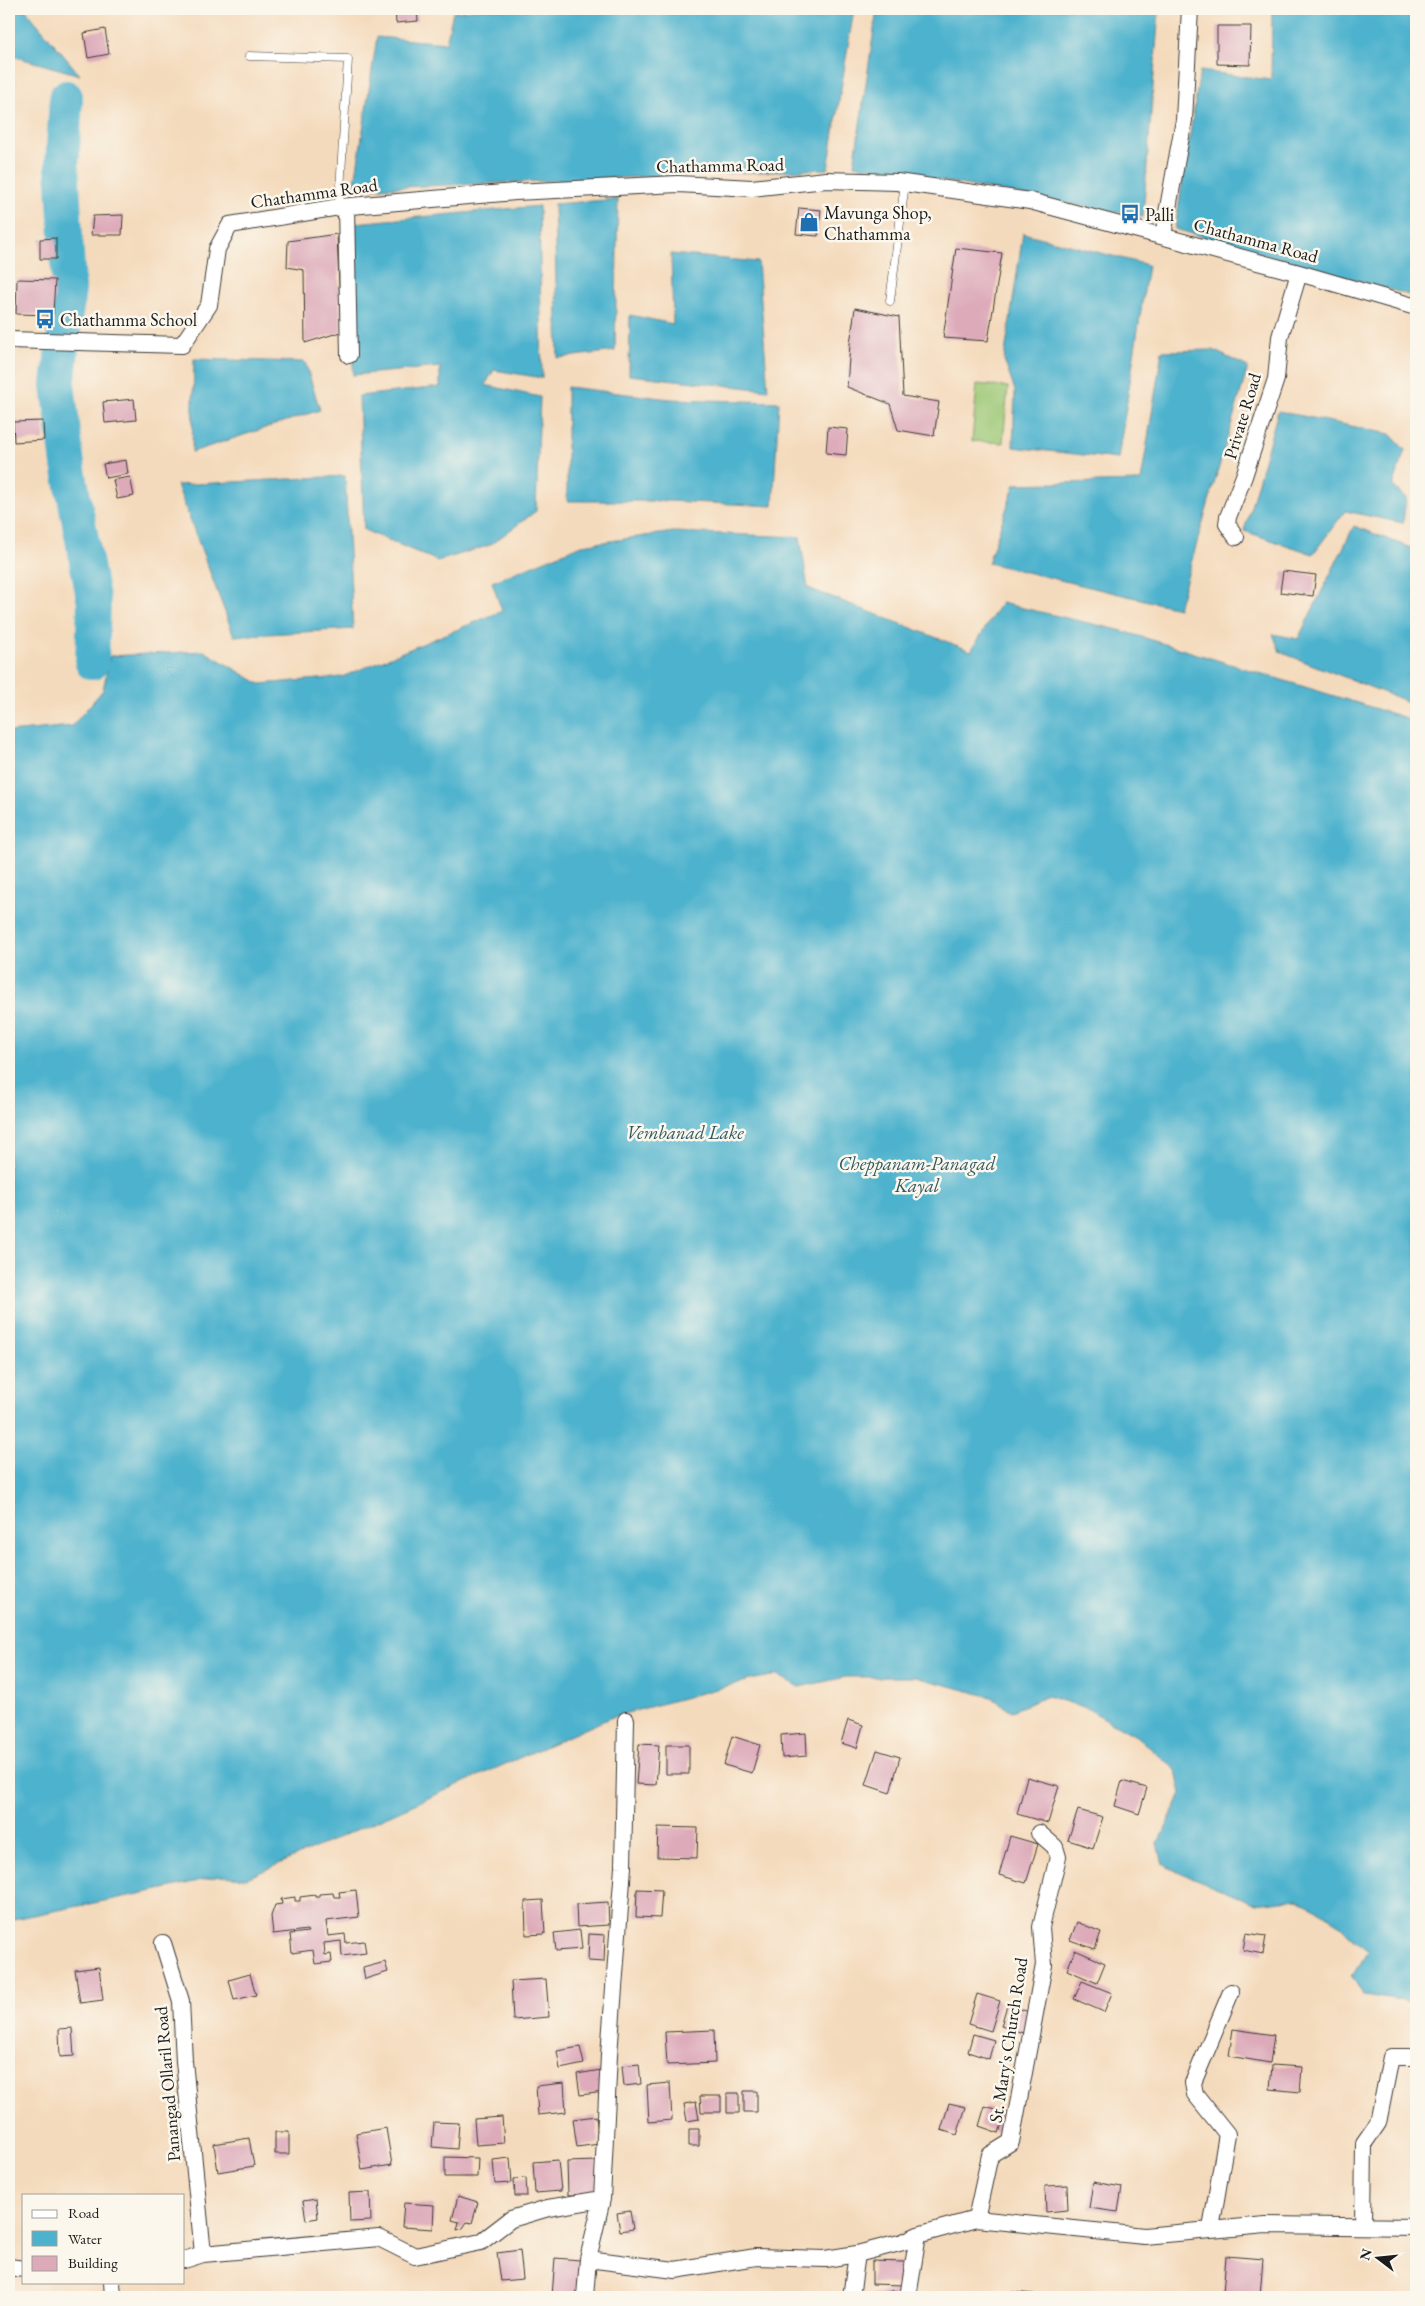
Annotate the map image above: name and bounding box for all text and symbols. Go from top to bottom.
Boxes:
street label: Chathamma Road [656,152,785,178]
street label: Chathamma Road [249,173,380,213]
place label: Mavunga Shop, Chathamma [824,201,932,245]
bus stop icon: Palli [1119,203,1141,225]
place label: Palli [1145,203,1175,226]
shop icon: Mavunga Shop, Chathamma [798,211,820,233]
street label: Chathamma Road [1191,212,1322,268]
bus stop icon: Chathamma School [34,308,56,330]
place label: Chathamma School [60,308,197,331]
street label: Private Road [1218,369,1266,462]
water label: Vembanad Lake [626,1120,744,1145]
water label: Cheppanam-Panagad Kayal [838,1151,996,1198]
street label: St. Mary's Church Road [984,1955,1033,2124]
street label: Panangad Ollaril Road [149,2005,185,2163]
legend [22,2194,185,2284]
text: Road [68,2203,100,2222]
text: Water [68,2229,102,2248]
north arrow [1352,2234,1402,2284]
text: N [1355,2246,1376,2262]
text: Building [68,2253,118,2272]

